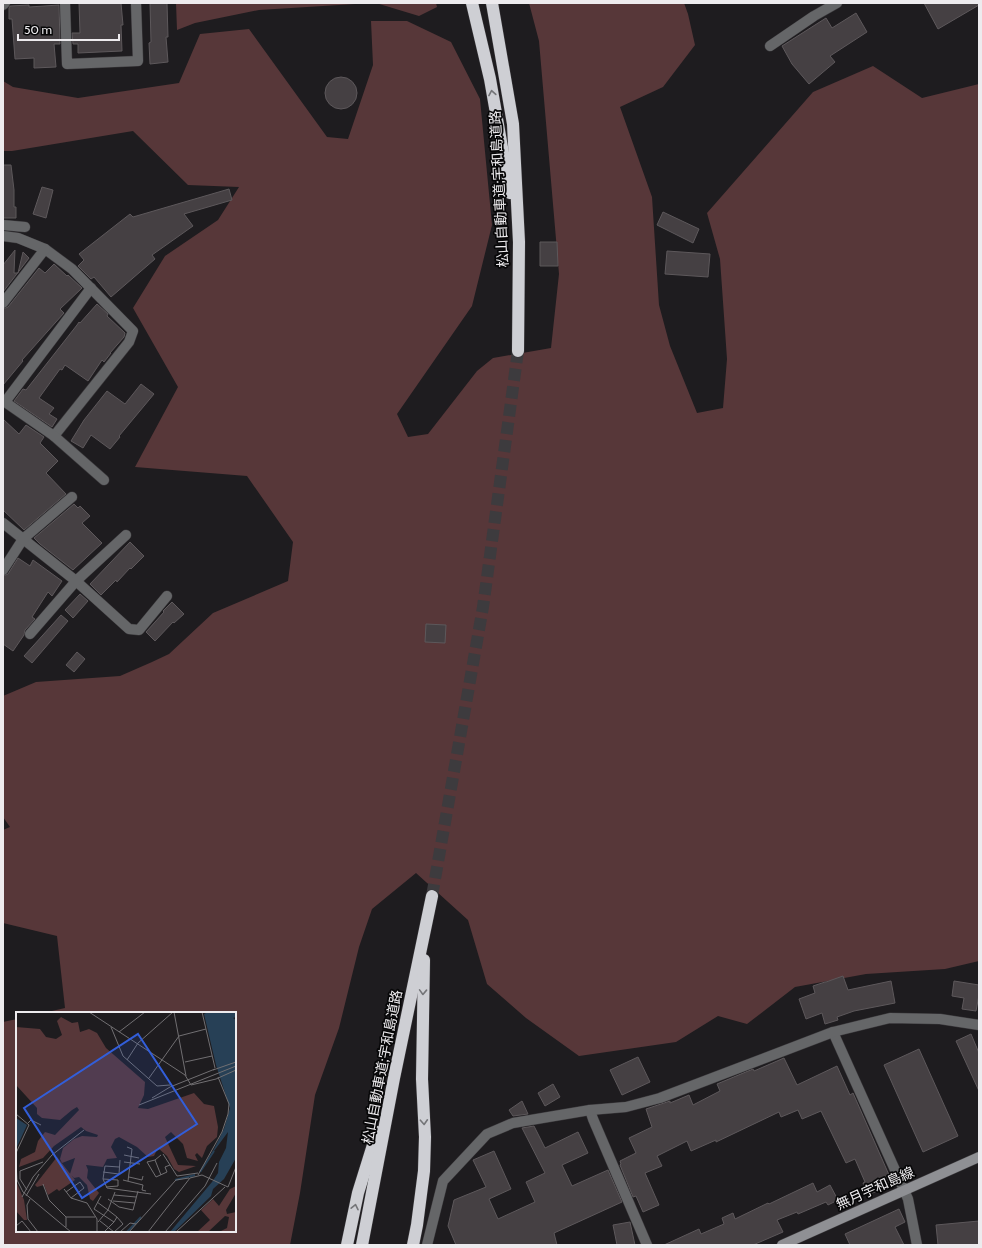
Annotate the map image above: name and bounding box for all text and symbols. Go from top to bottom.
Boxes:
scale bar [18,16,119,42]
text: 50 m [24,22,52,37]
one-way arrow [489,90,497,96]
street label: 松山自動車道;宇和島道路 [486,110,512,268]
street label: 松山自動車道;宇和島道路 [358,988,406,1146]
one-way arrow [419,989,428,995]
inset map [16,1012,236,1232]
one-way arrow [420,1119,429,1125]
street label: 無月宇和島線 [833,1163,917,1213]
one-way arrow [350,1204,358,1210]

